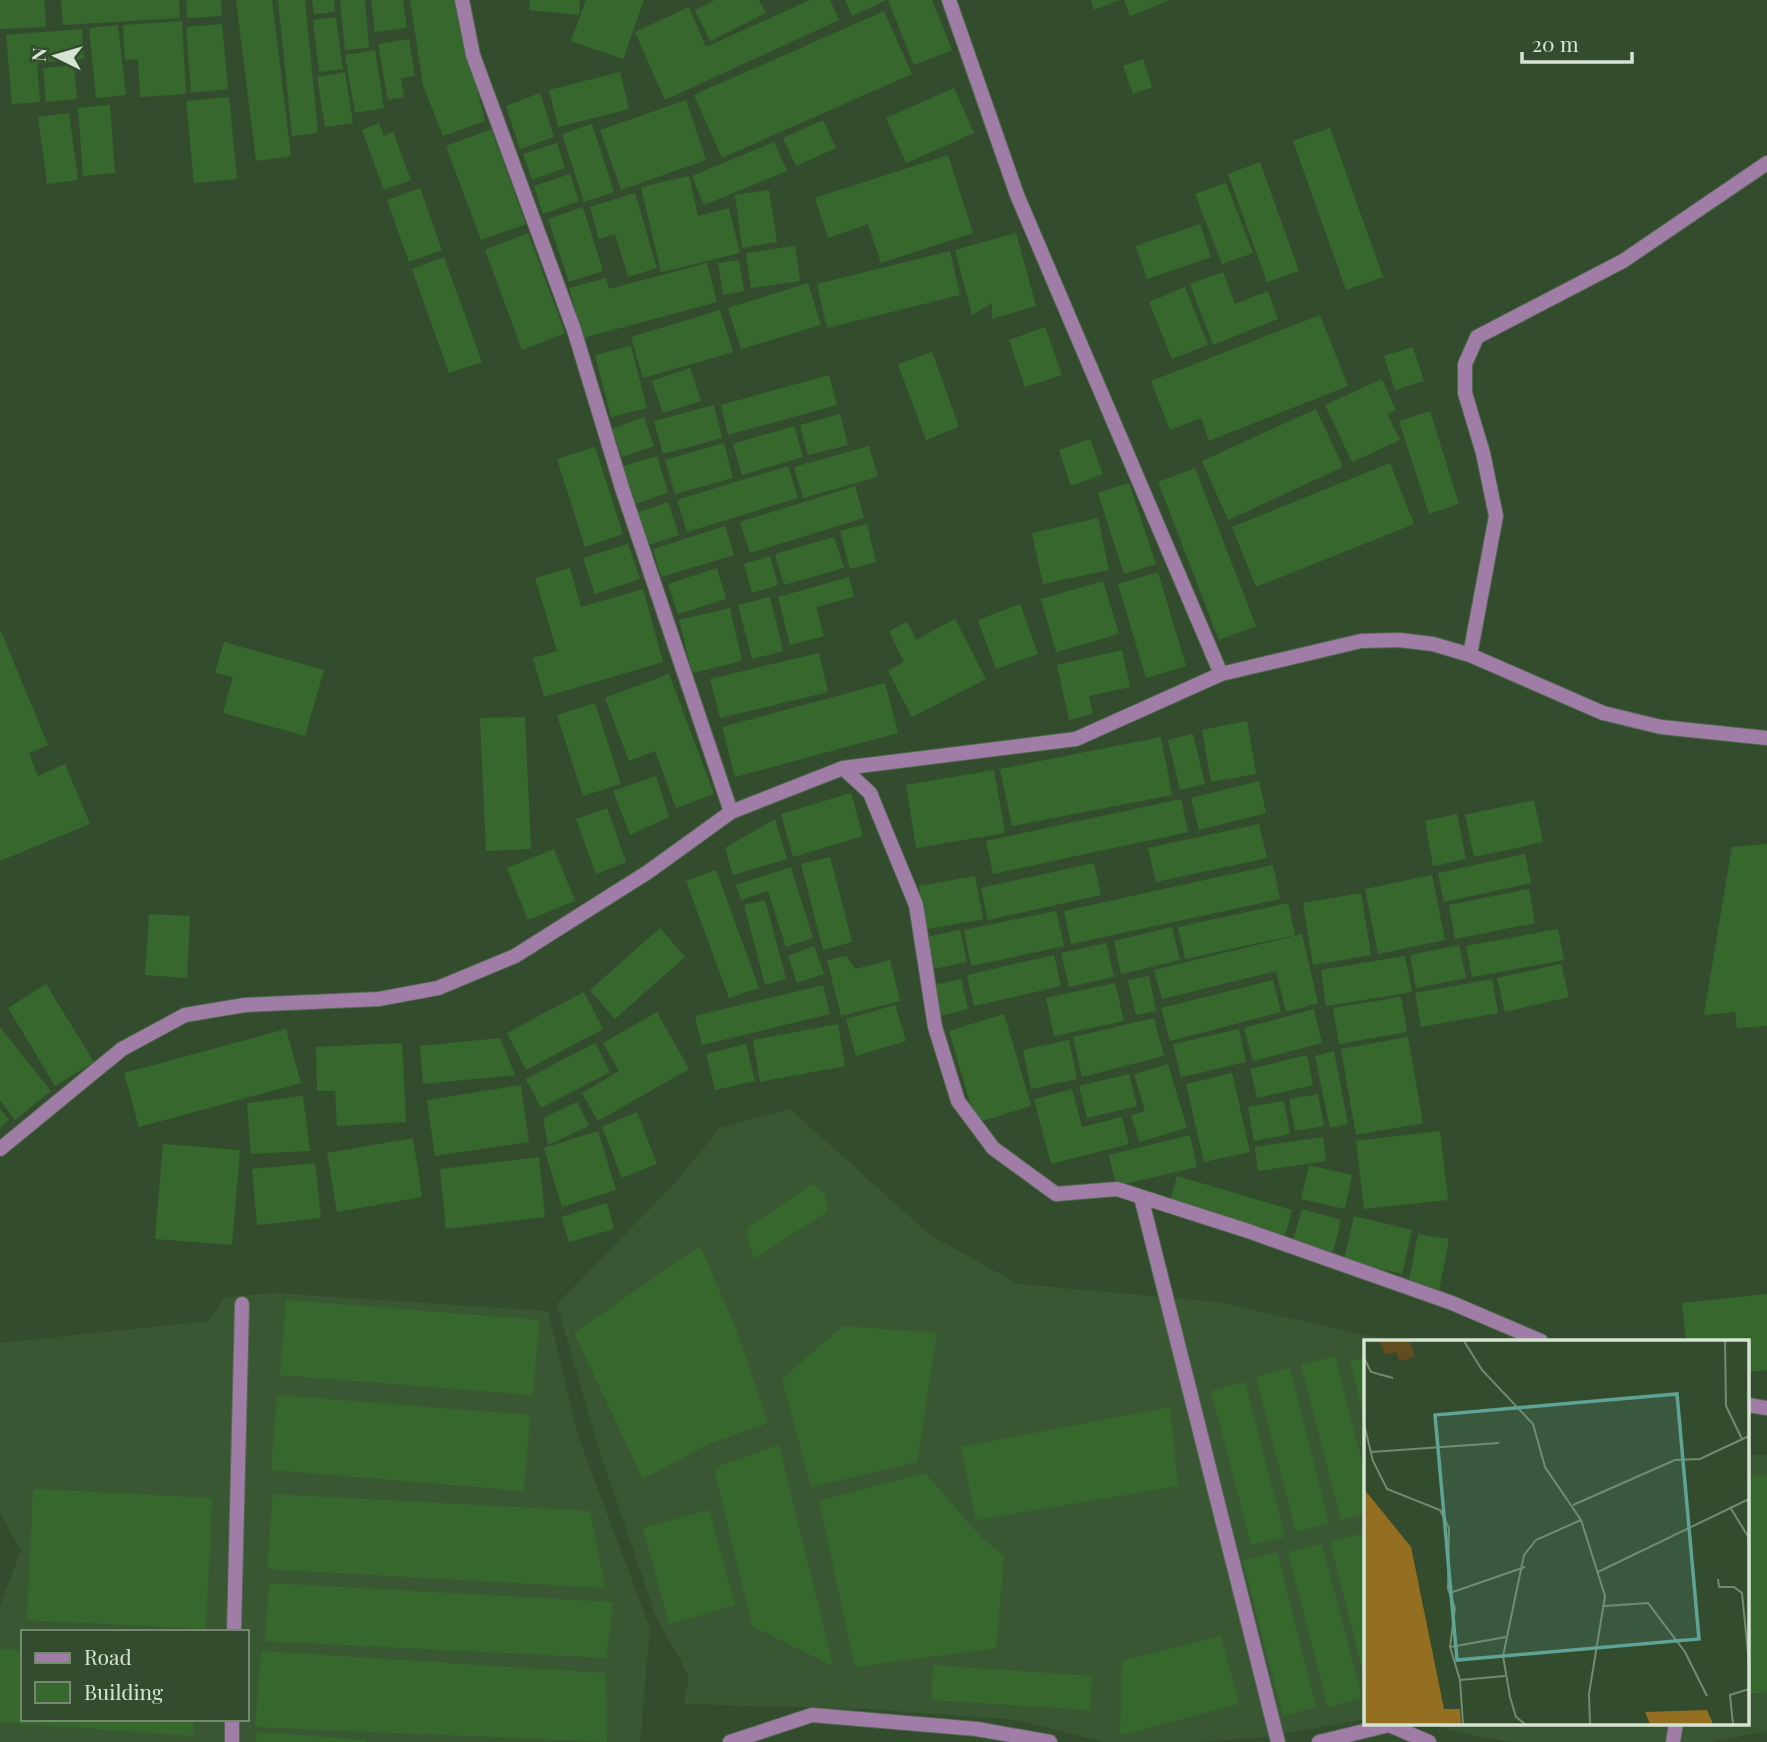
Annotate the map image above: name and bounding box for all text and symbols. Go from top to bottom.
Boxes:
north arrow [21,21,91,91]
scale bar [1522,21,1632,65]
text: 20 m [1532,29,1579,57]
text: N [25,46,52,62]
inset map [1364,1340,1750,1724]
legend [21,1630,248,1721]
text: Road [84,1642,132,1670]
text: Building [84,1677,163,1705]

